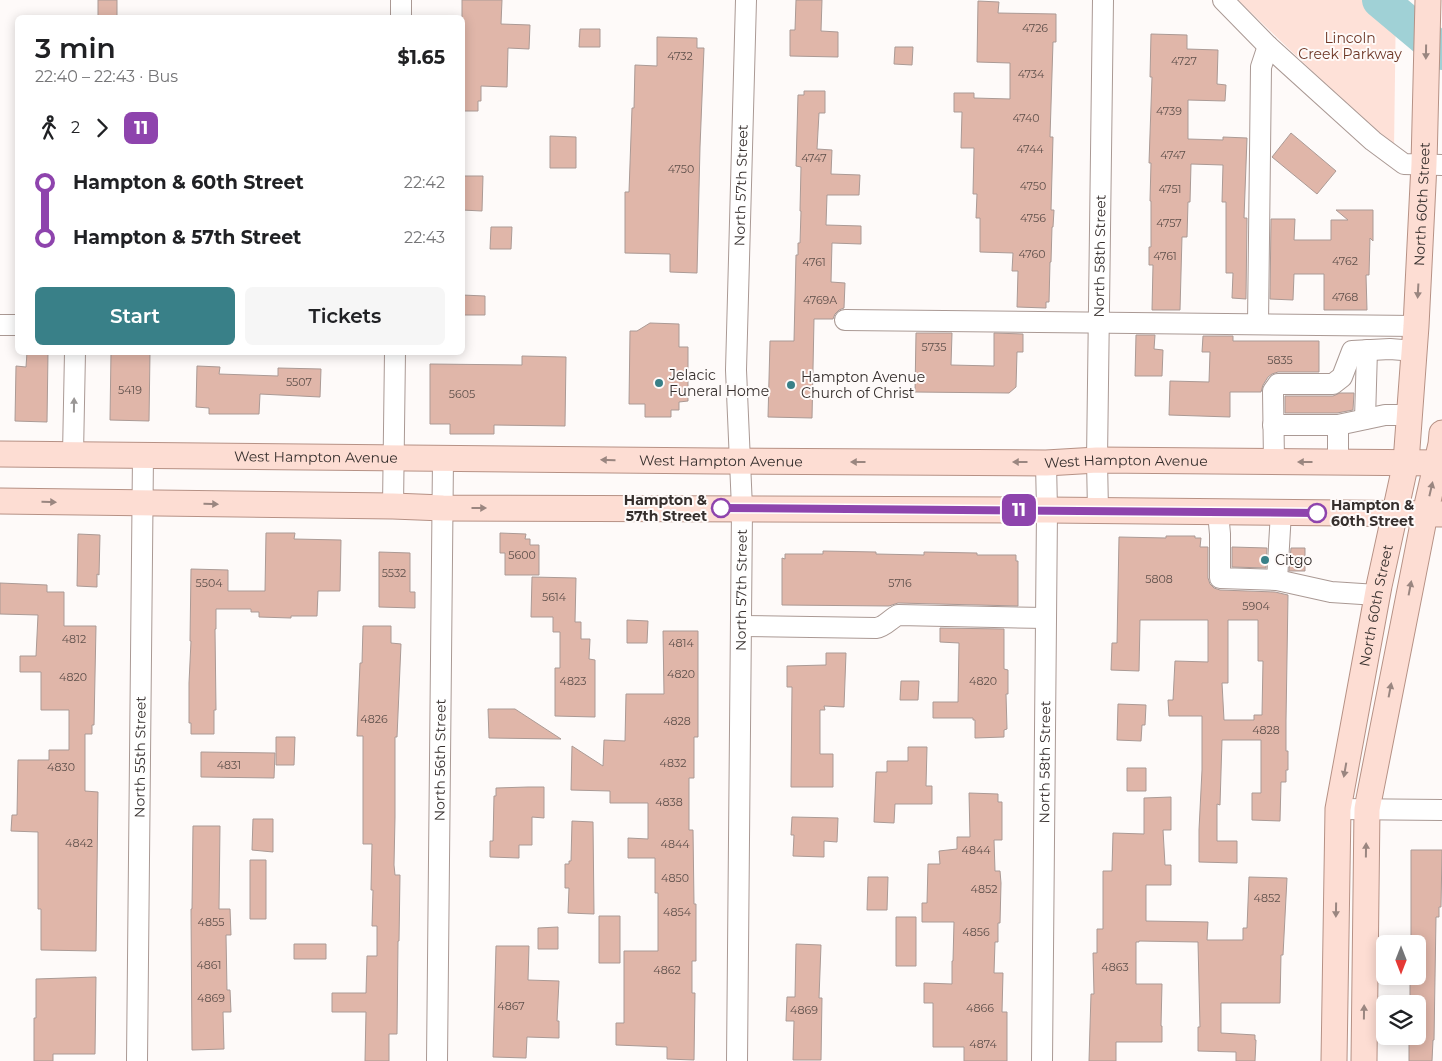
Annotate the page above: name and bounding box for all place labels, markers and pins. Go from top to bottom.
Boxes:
place label: Jelacic Funeral Home [668,366,769,400]
place label: Hampton Avenue Church of Christ [801,368,925,402]
marker: Jelacic Funeral Home [653,377,665,389]
marker: Hampton Avenue Church of Christ [785,379,797,391]
place label: Hampton & 57th Street [624,491,707,525]
place label: Hampton & 60th Street [1331,496,1414,530]
marker: Hampton & 57th Street [711,498,731,518]
marker: Hampton & 60th Street [1307,503,1327,523]
place label: Citgo [1275,551,1313,569]
marker: Citgo [1259,554,1271,566]

